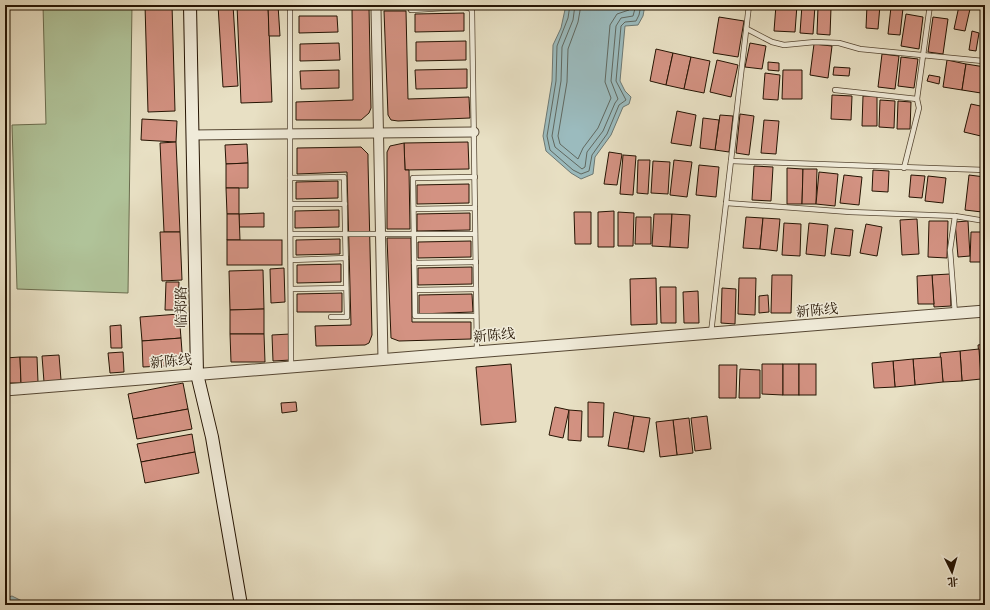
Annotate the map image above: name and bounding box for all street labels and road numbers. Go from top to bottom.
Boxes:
street label: 临郑路 [172,286,191,328]
street label: 新陈线 [795,299,839,322]
street label: 新陈线 [472,324,516,347]
street label: 新陈线 [149,350,193,373]

